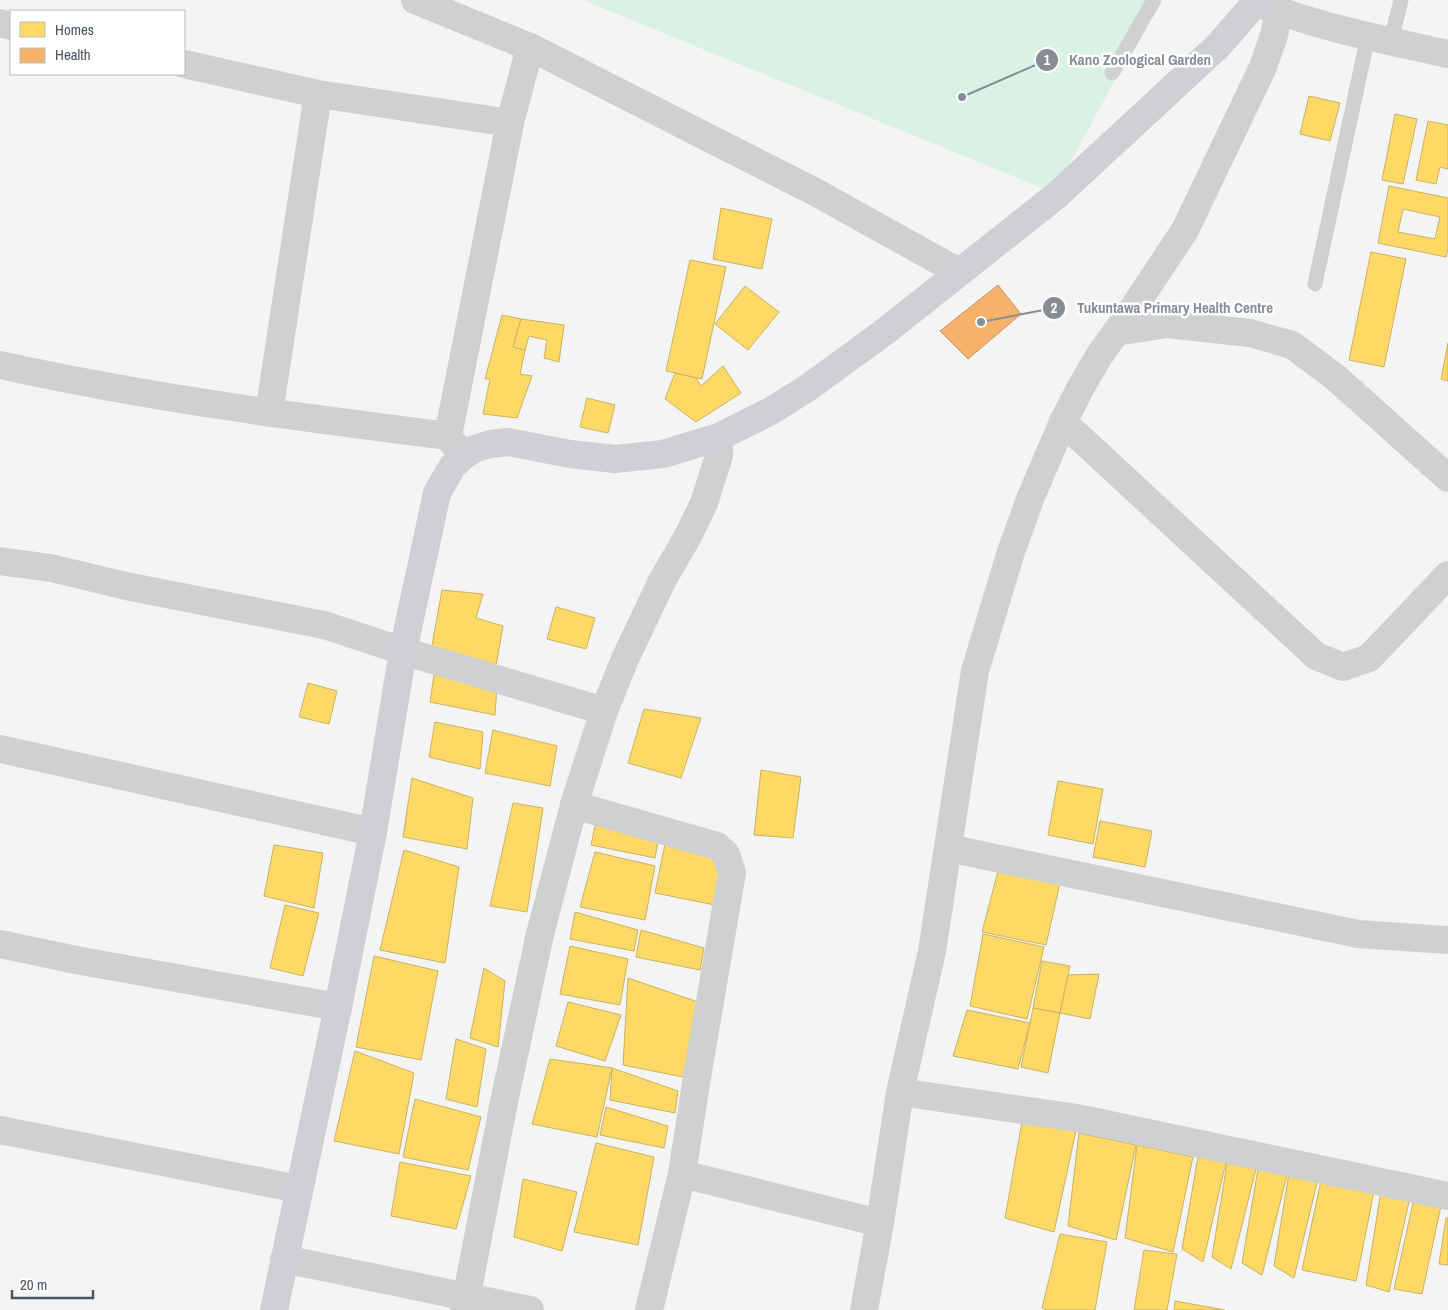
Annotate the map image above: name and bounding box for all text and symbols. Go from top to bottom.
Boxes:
legend [10,10,185,75]
text: Homes [55,19,94,40]
text: Health [55,44,91,65]
callout: Kano Zoological Garden [1034,45,1221,75]
text: 1 [1044,49,1051,70]
text: Kano Zoological Garden [1069,49,1211,70]
callout: Tukuntawa Primary Health Centre [1042,293,1283,323]
text: 2 [1051,297,1058,318]
text: Tukuntawa Primary Health Centre [1077,297,1273,318]
scale bar [12,1268,94,1300]
text: 20 m [20,1274,47,1295]

